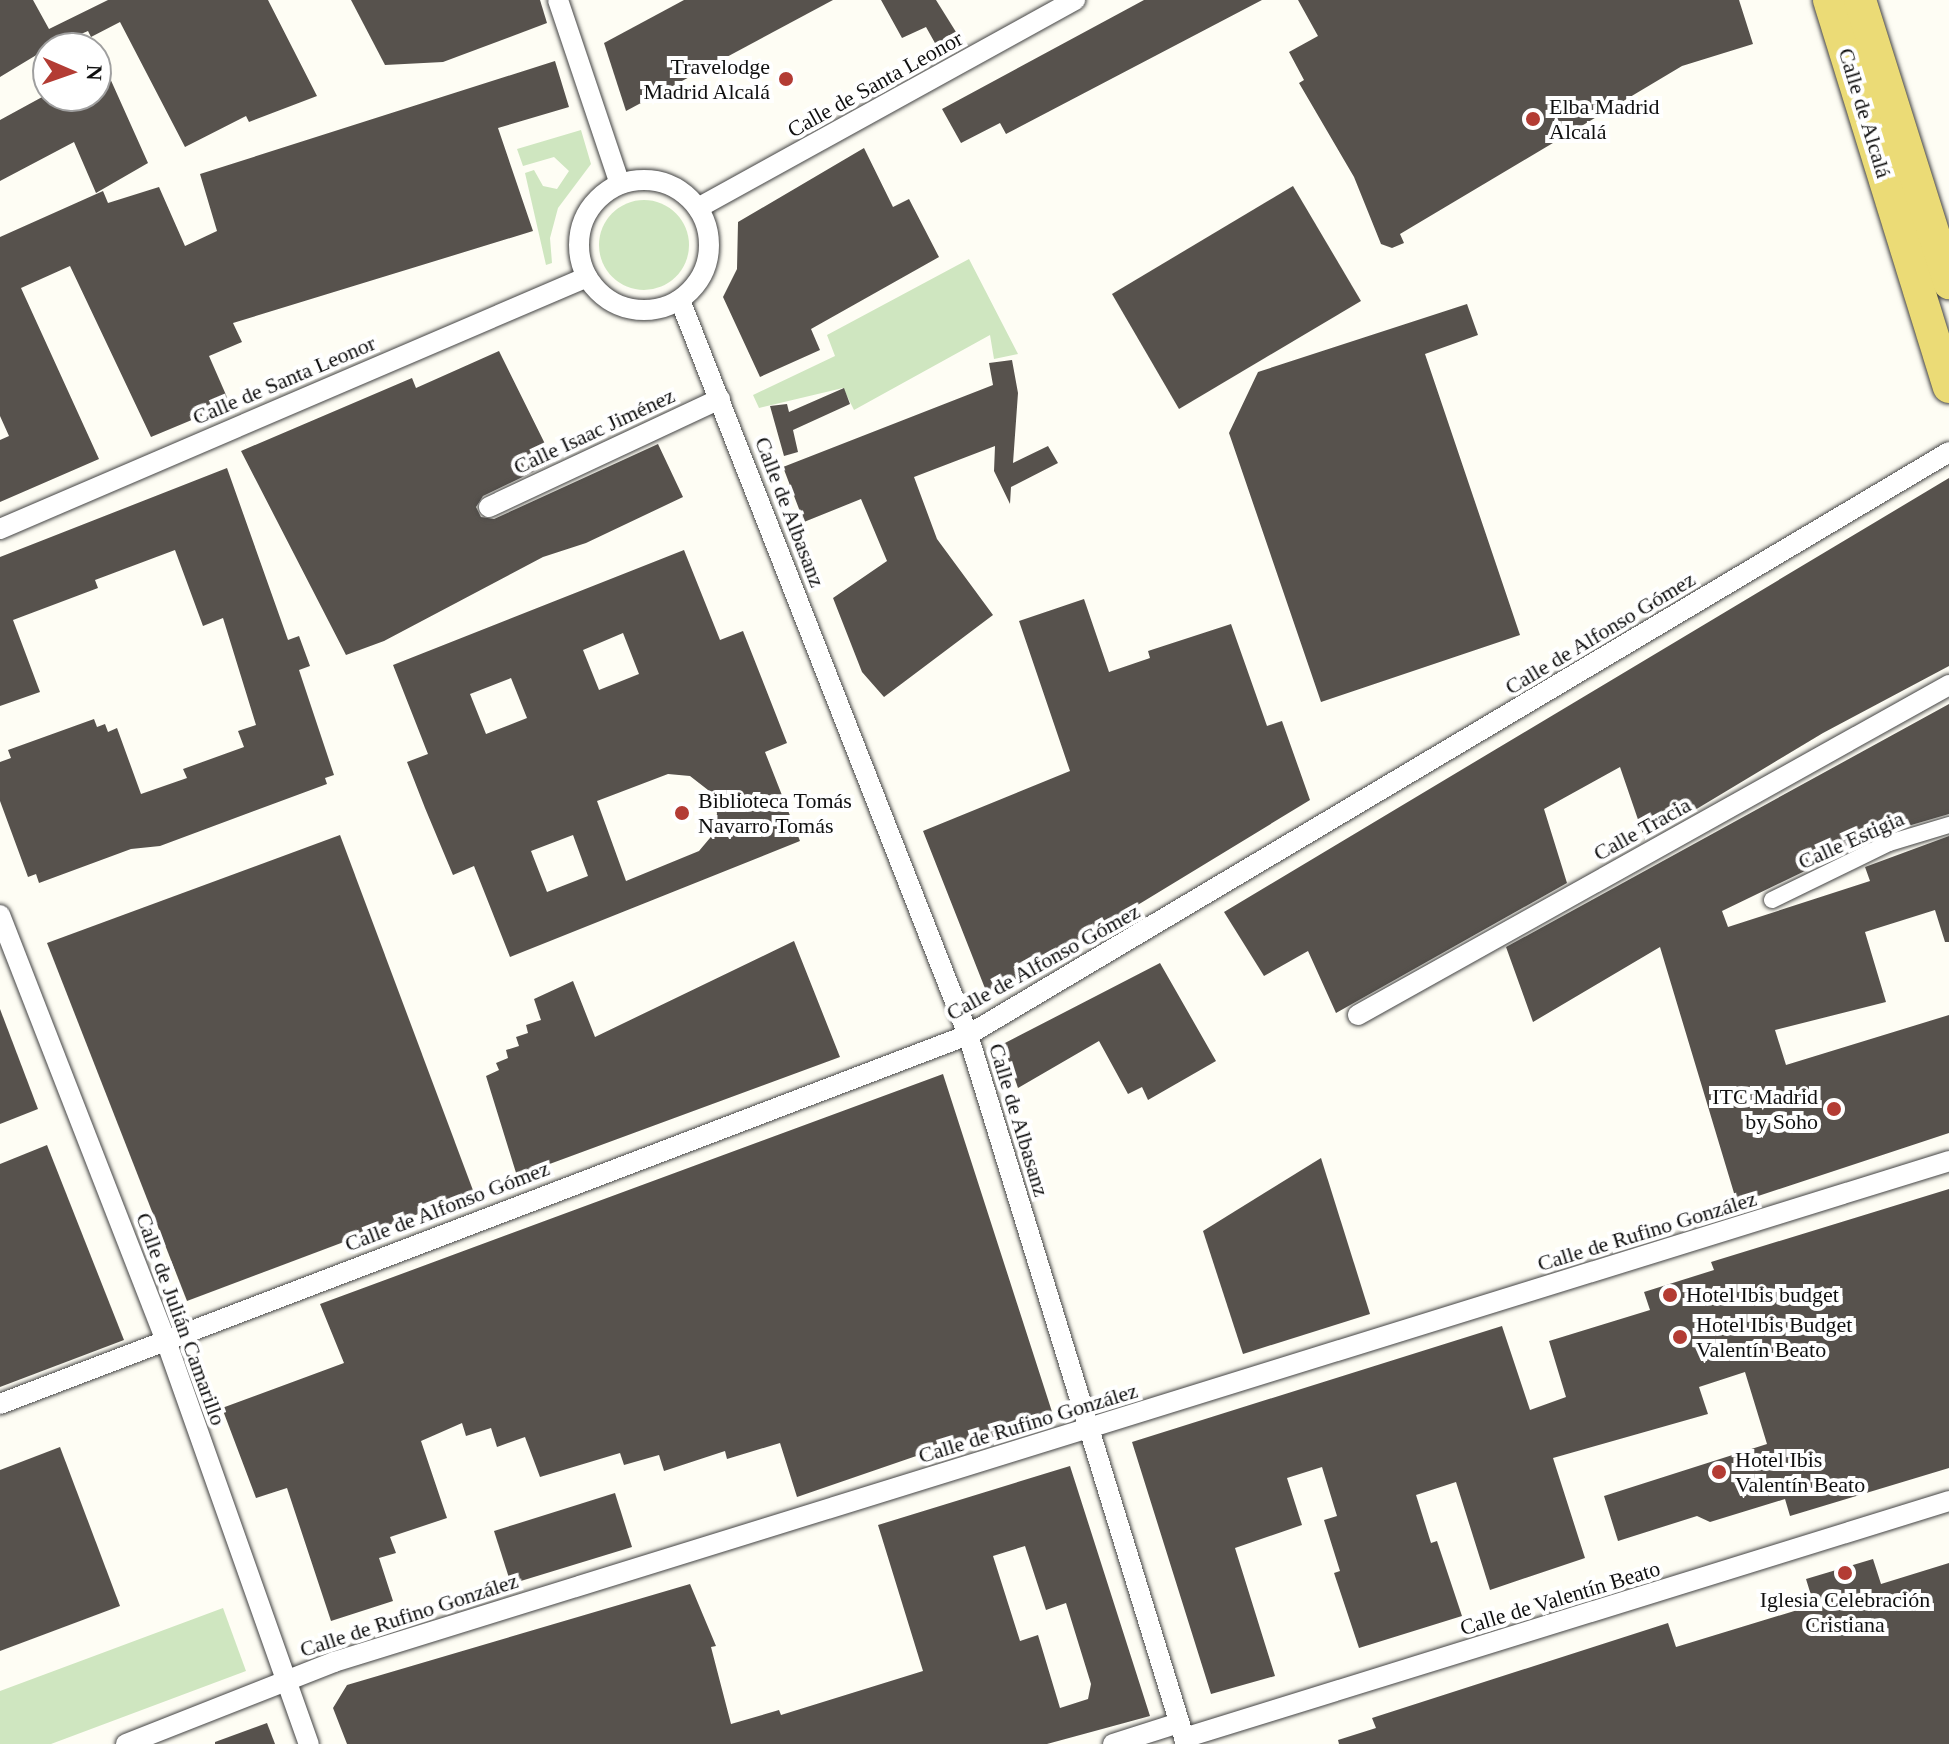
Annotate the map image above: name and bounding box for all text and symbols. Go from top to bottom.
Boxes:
street label: Calle de Santa Leonor [783,25,967,143]
north arrow [32,32,112,112]
street label: Calle de Alcalá [1833,44,1897,182]
place label: Travelodge Madrid Alcalá [642,53,770,104]
text: N [82,64,107,81]
marker: Travelodge Madrid Alcalá [777,70,795,88]
place label: Elba Madrid Alcalá [1549,93,1660,144]
marker: Elba Madrid Alcalá [1524,110,1542,128]
street label: Calle de Santa Leonor [189,330,379,430]
street label: Calle Isaac Jiménez [509,382,679,480]
street label: Calle de Albasanz [749,433,831,591]
street label: Calle de Alfonso Gómez [1500,566,1700,700]
place label: Biblioteca Tomás Navarro Tomás [698,787,852,838]
street label: Calle Tracia [1589,791,1695,867]
marker: Biblioteca Tomás Navarro Tomás [673,804,691,822]
street label: Calle Estigia [1794,805,1908,875]
street label: Calle de Alfonso Gómez [941,898,1145,1026]
street label: Calle de Albasanz [983,1040,1055,1200]
place label: ITC Madrid by Soho [1712,1083,1818,1134]
marker: ITC Madrid by Soho [1825,1100,1843,1118]
street label: Calle de Alfonso Gómez [340,1155,554,1257]
street label: Calle de Rufino González [1534,1185,1760,1277]
street label: Calle de Julián Camarillo [130,1209,232,1429]
place label: Hotel Ibis budget [1686,1282,1839,1308]
marker: Hotel Ibis budget [1661,1286,1679,1304]
place label: Hotel Ibis Budget Valentín Beato [1696,1311,1852,1362]
marker: Hotel Ibis Budget Valentín Beato [1671,1328,1689,1346]
street label: Calle de Rufino González [915,1377,1141,1469]
place label: Hotel Ibis Valentín Beato [1735,1446,1865,1498]
marker: Hotel Ibis Valentín Beato [1710,1463,1728,1481]
street label: Calle de Valentín Beato [1457,1555,1663,1641]
marker: Iglesia Celebración Cristiana [1836,1564,1854,1582]
street label: Calle de Rufino González [297,1567,521,1663]
place label: Iglesia Celebración Cristiana [1760,1586,1930,1638]

